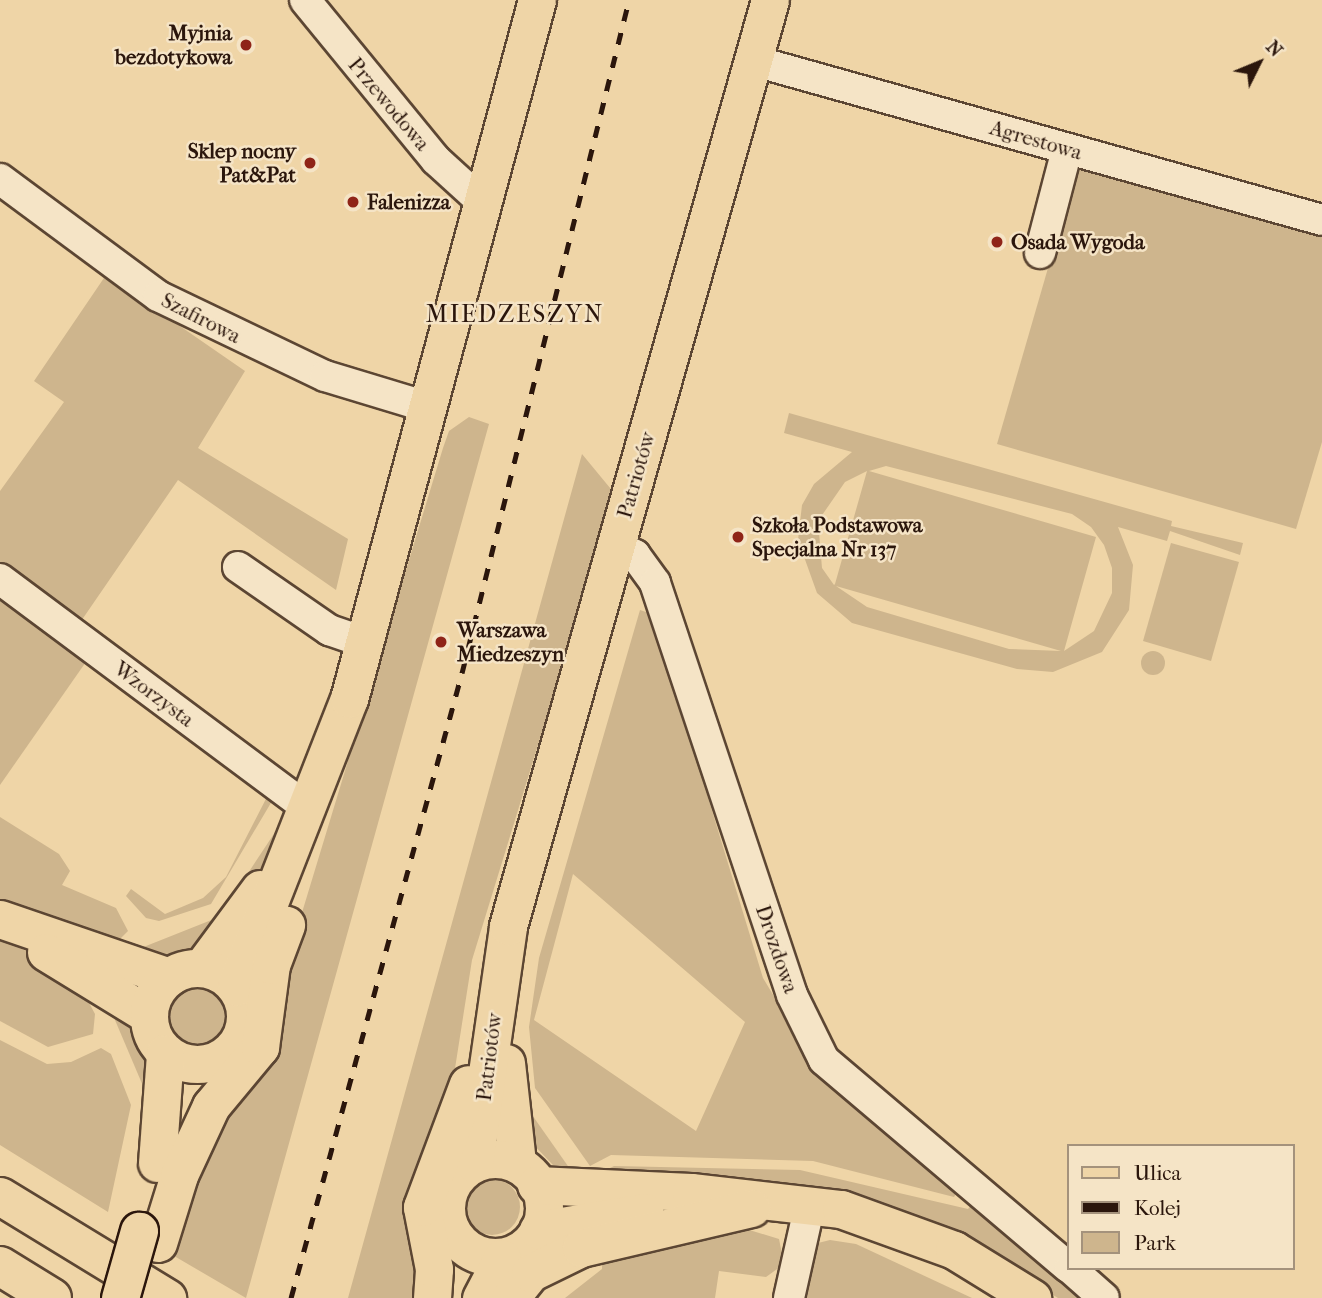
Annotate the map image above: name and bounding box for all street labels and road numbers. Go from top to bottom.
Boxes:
street label: Przewodowa [343,52,435,156]
street label: Agrestowa [987,115,1085,165]
street label: Szafirowa [157,287,245,349]
street label: Patriotów [612,429,660,521]
street label: Wzorzysta [109,656,199,732]
street label: Drozdowa [750,902,804,996]
street label: Patriotów [471,1012,507,1102]

